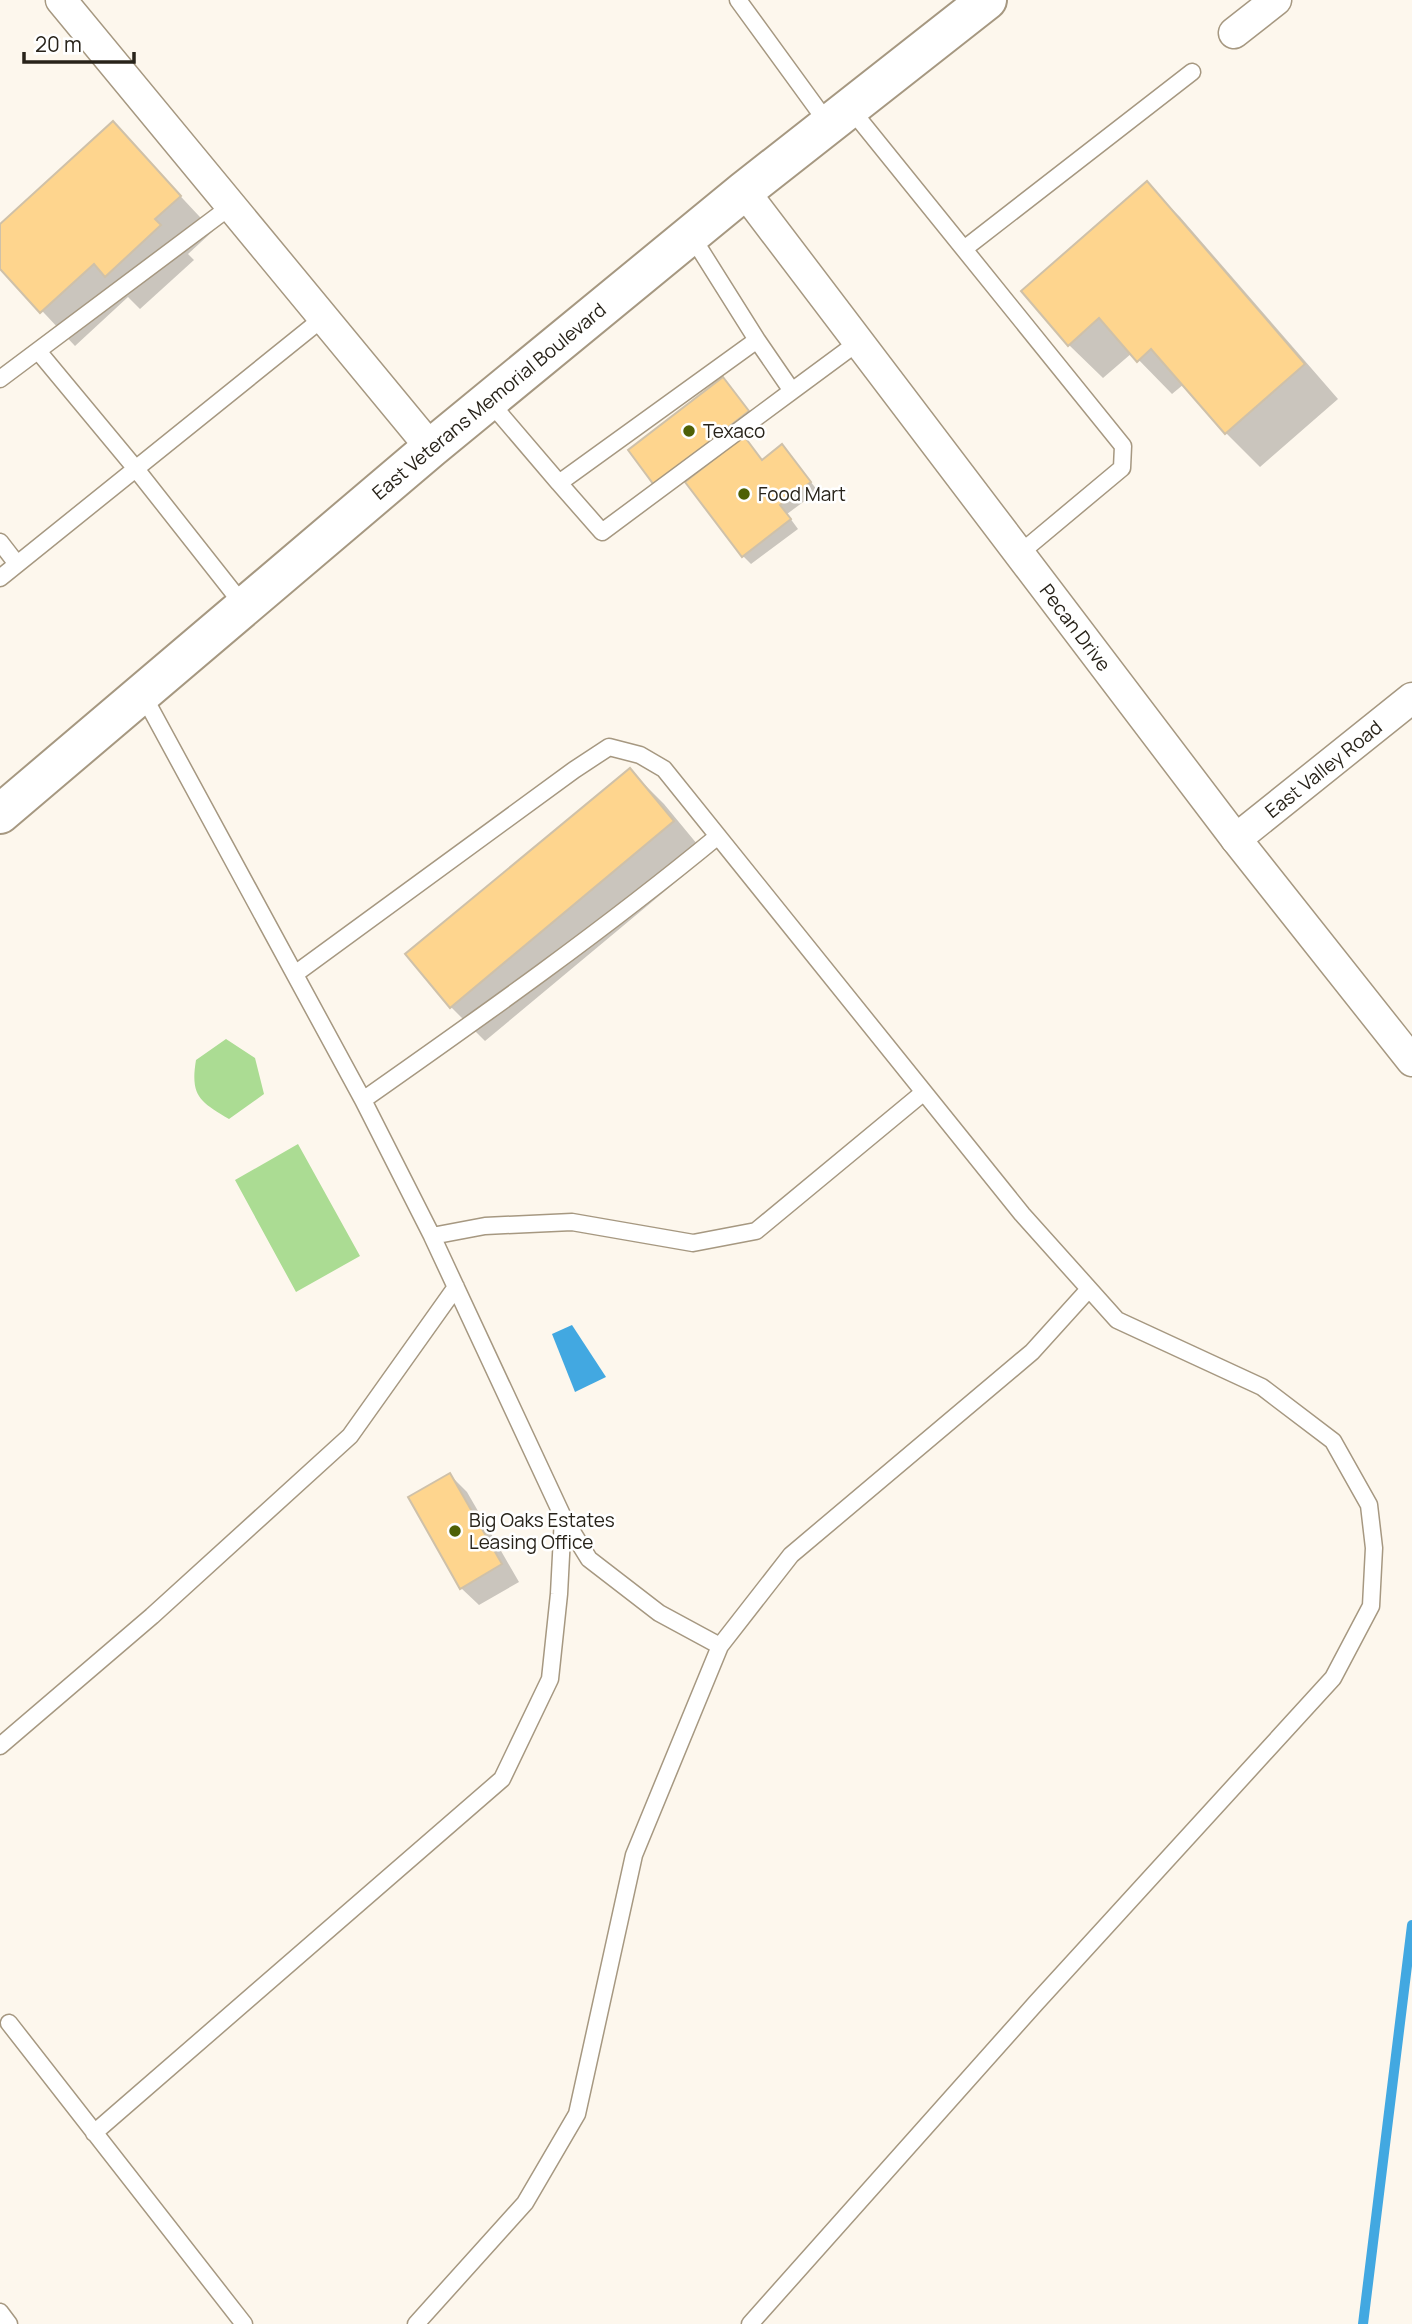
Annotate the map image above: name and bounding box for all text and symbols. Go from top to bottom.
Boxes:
scale bar [24,21,135,65]
text: 20 m [35,30,82,58]
street label: East Veterans Memorial Boulevard [367,297,611,505]
place label: Texaco [703,418,765,444]
marker: Texaco [681,423,697,439]
place label: Food Mart [758,481,846,507]
marker: Food Mart [736,486,752,502]
street label: Pecan Drive [1034,579,1117,676]
street label: East Valley Road [1260,714,1387,824]
place label: Big Oaks Estates Leasing Office [469,1507,615,1555]
marker: Big Oaks Estates Leasing Office [447,1523,463,1539]

